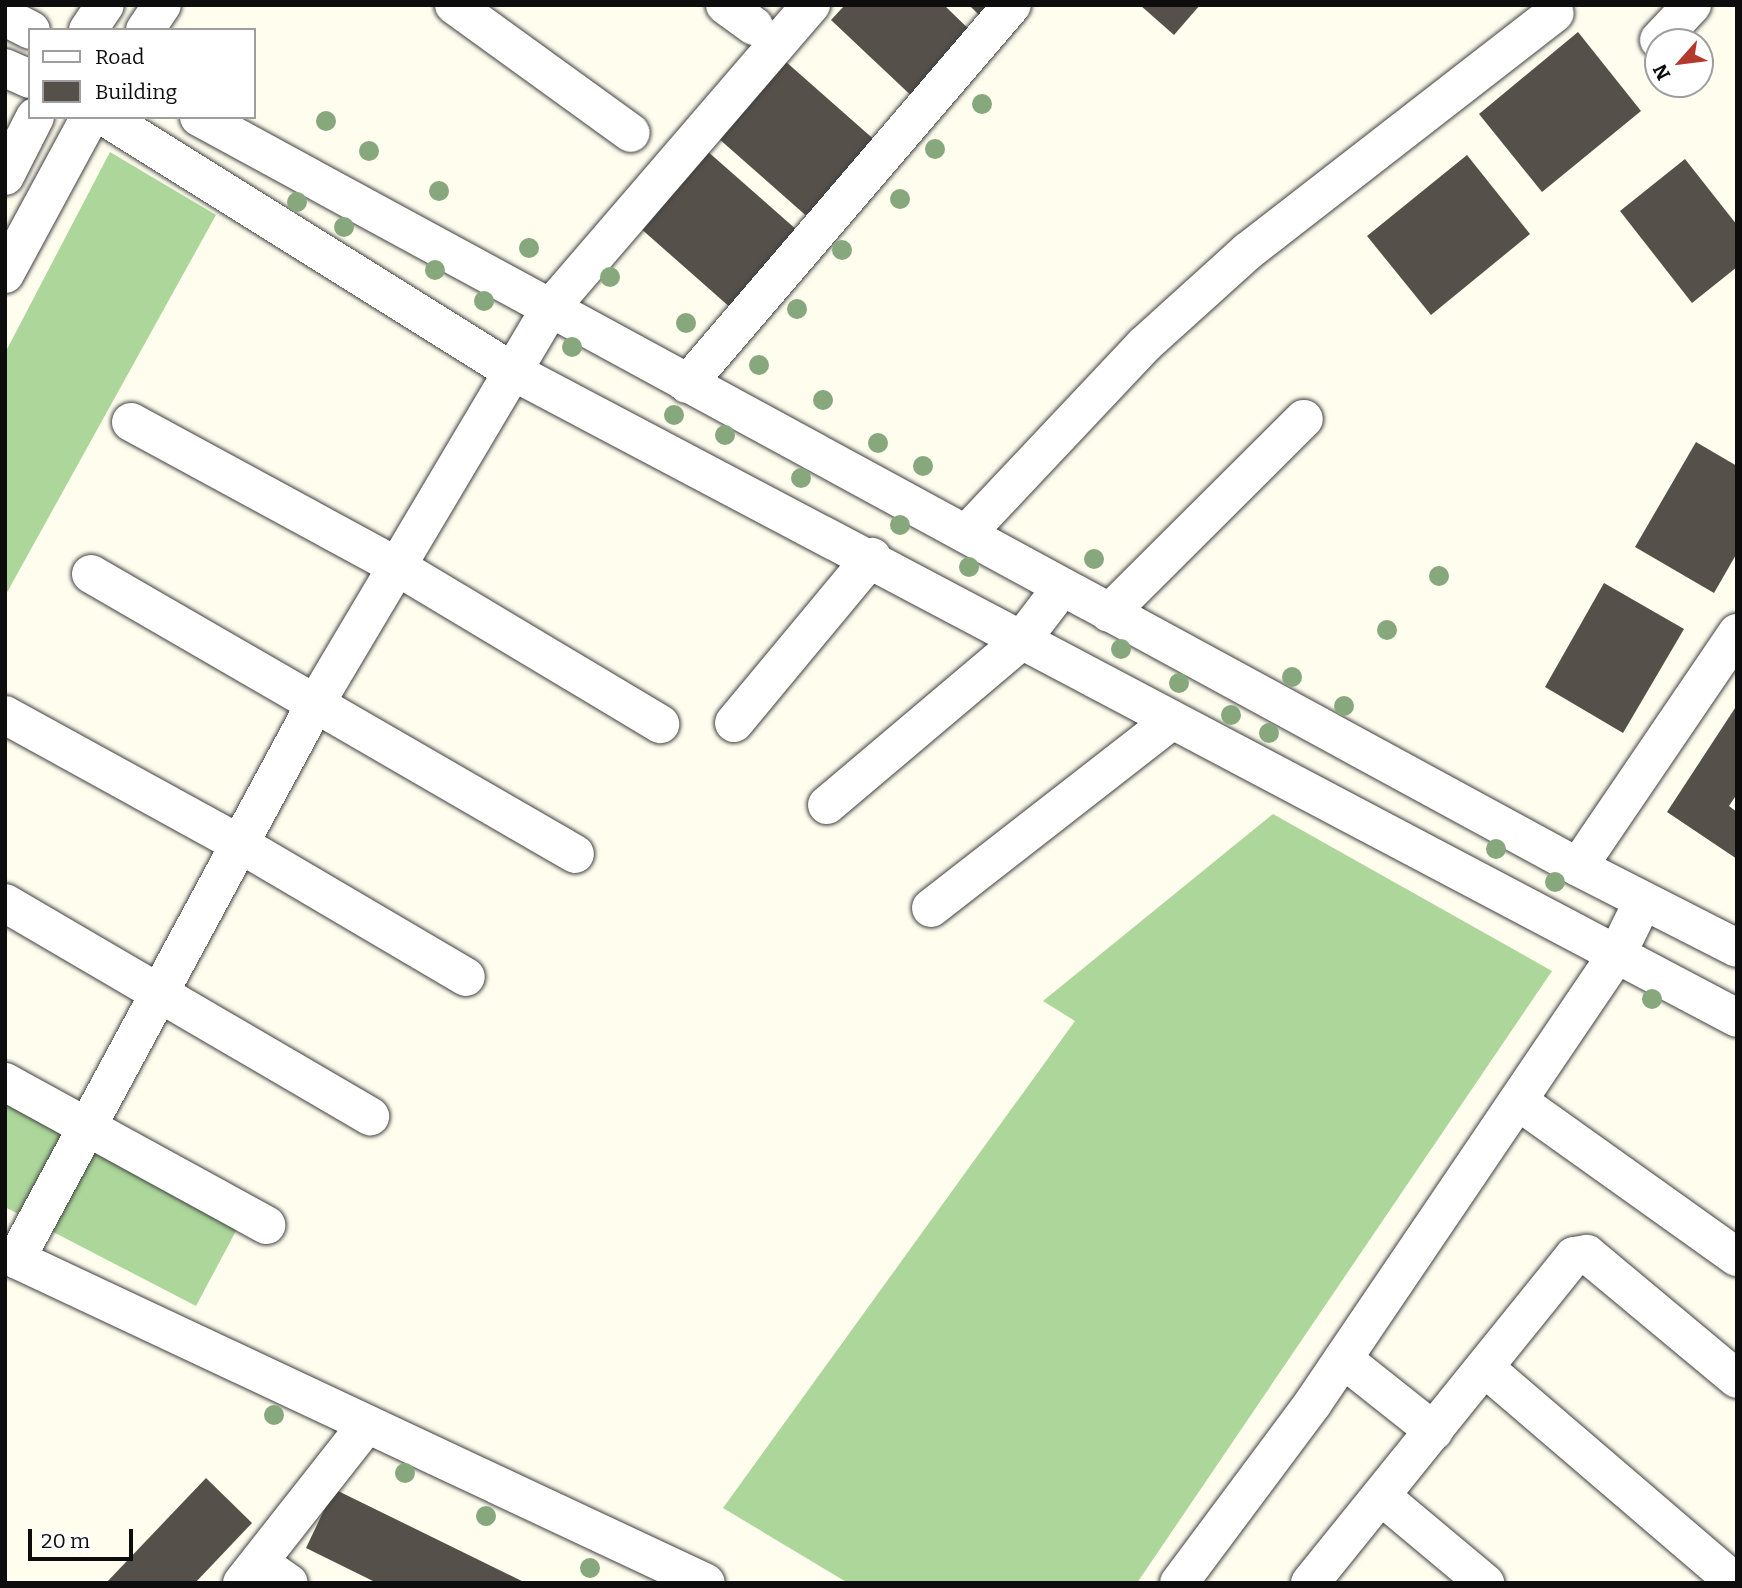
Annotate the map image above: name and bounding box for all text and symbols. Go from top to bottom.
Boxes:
legend [28,28,256,119]
north arrow [1644,28,1714,98]
text: Road [95,44,144,70]
text: N [1648,60,1675,84]
text: Building [95,79,177,105]
scale bar [32,1514,136,1558]
text: 20 m [41,1528,90,1554]

